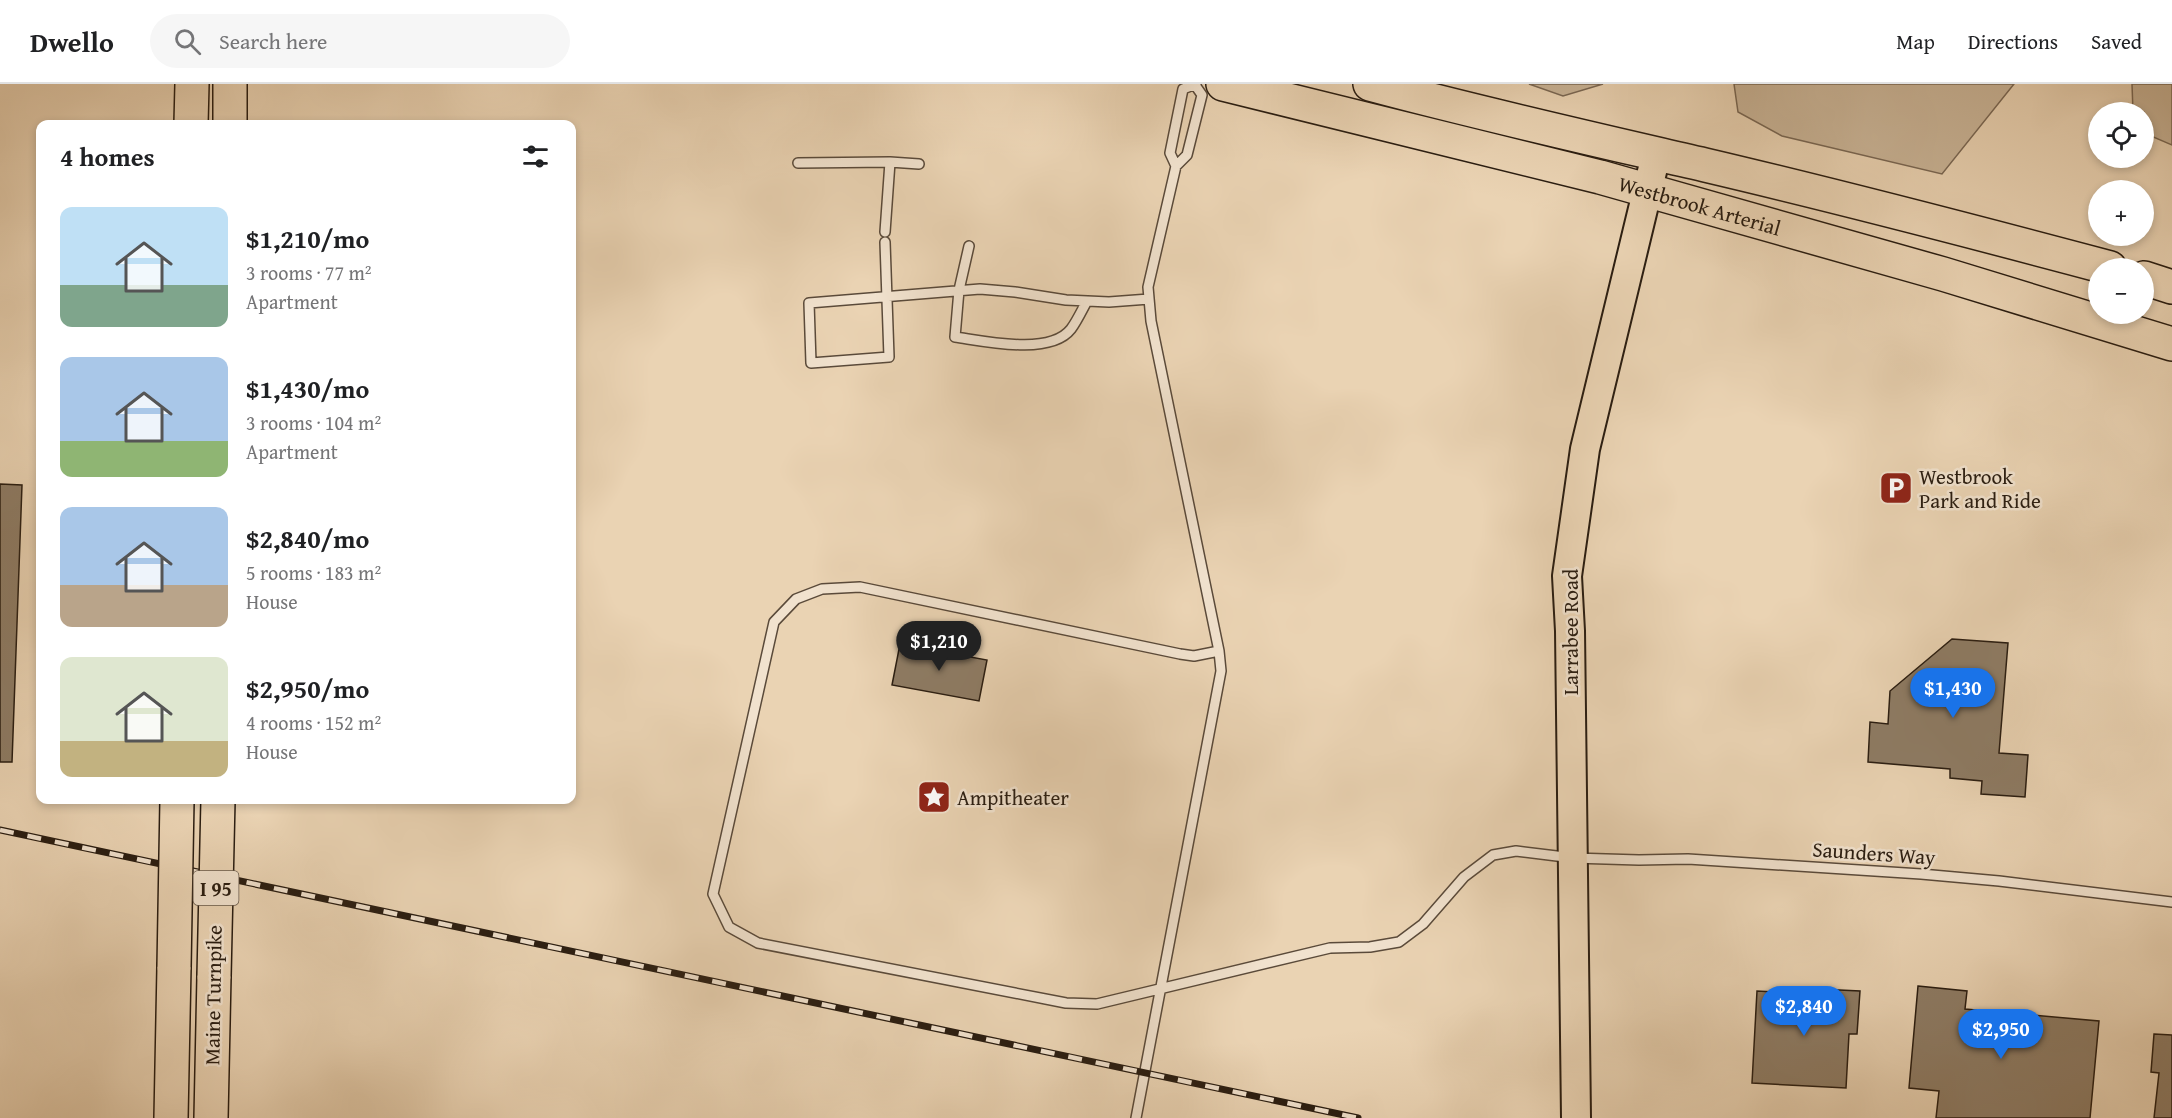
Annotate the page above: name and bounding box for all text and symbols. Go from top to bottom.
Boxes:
search box [150,14,570,68]
text: Dwello [30,21,114,62]
icon: search [171,25,204,58]
text: Search here [219,25,327,57]
text: Map [1896,26,1935,57]
text: Directions [1968,26,2058,57]
text: Saved [2091,26,2142,57]
map controls [2088,102,2154,324]
button: locate [2088,102,2154,168]
text: 4 homes [60,137,155,176]
icon: filters [519,140,552,173]
street label: Westbrook Arterial [1615,167,1785,243]
button: + [2088,180,2154,246]
text: $1,210/mo [246,219,369,258]
icon: home [108,231,180,303]
text: 3 rooms · 77 m² [246,258,372,287]
button: − [2088,258,2154,324]
text: Apartment [246,287,338,316]
text: $1,430/mo [246,369,369,408]
icon: home [108,381,180,453]
text: 3 rooms · 104 m² [246,408,381,437]
text: Apartment [246,437,338,466]
place label: Westbrook Park and Ride [1919,461,2041,516]
parking icon: Westbrook Park and Ride [1878,470,1914,506]
text: $2,840/mo [246,519,369,558]
icon: home [108,531,180,603]
text: 5 rooms · 183 m² [246,558,381,587]
street label: Larrabee Road [1555,568,1586,695]
text: House [246,587,298,616]
pin: $1,210 [890,621,988,672]
text: $1,210 [910,626,968,655]
pin: $1,430 [1904,668,2002,719]
text: $2,950/mo [246,669,369,708]
text: $1,430 [1924,673,1982,702]
icon: home [108,681,180,753]
text: 4 rooms · 152 m² [246,708,381,737]
text: House [246,737,298,766]
place icon: Ampitheater [916,779,952,815]
place label: Ampitheater [957,782,1069,813]
street label: Saunders Way [1811,833,1937,873]
road number: I 95 [194,871,238,905]
street label: Maine Turnpike [196,924,230,1065]
pin: $2,840 [1755,986,1853,1037]
text: $2,840 [1775,991,1833,1020]
pin: $2,950 [1952,1009,2050,1060]
text: $2,950 [1972,1014,2030,1043]

